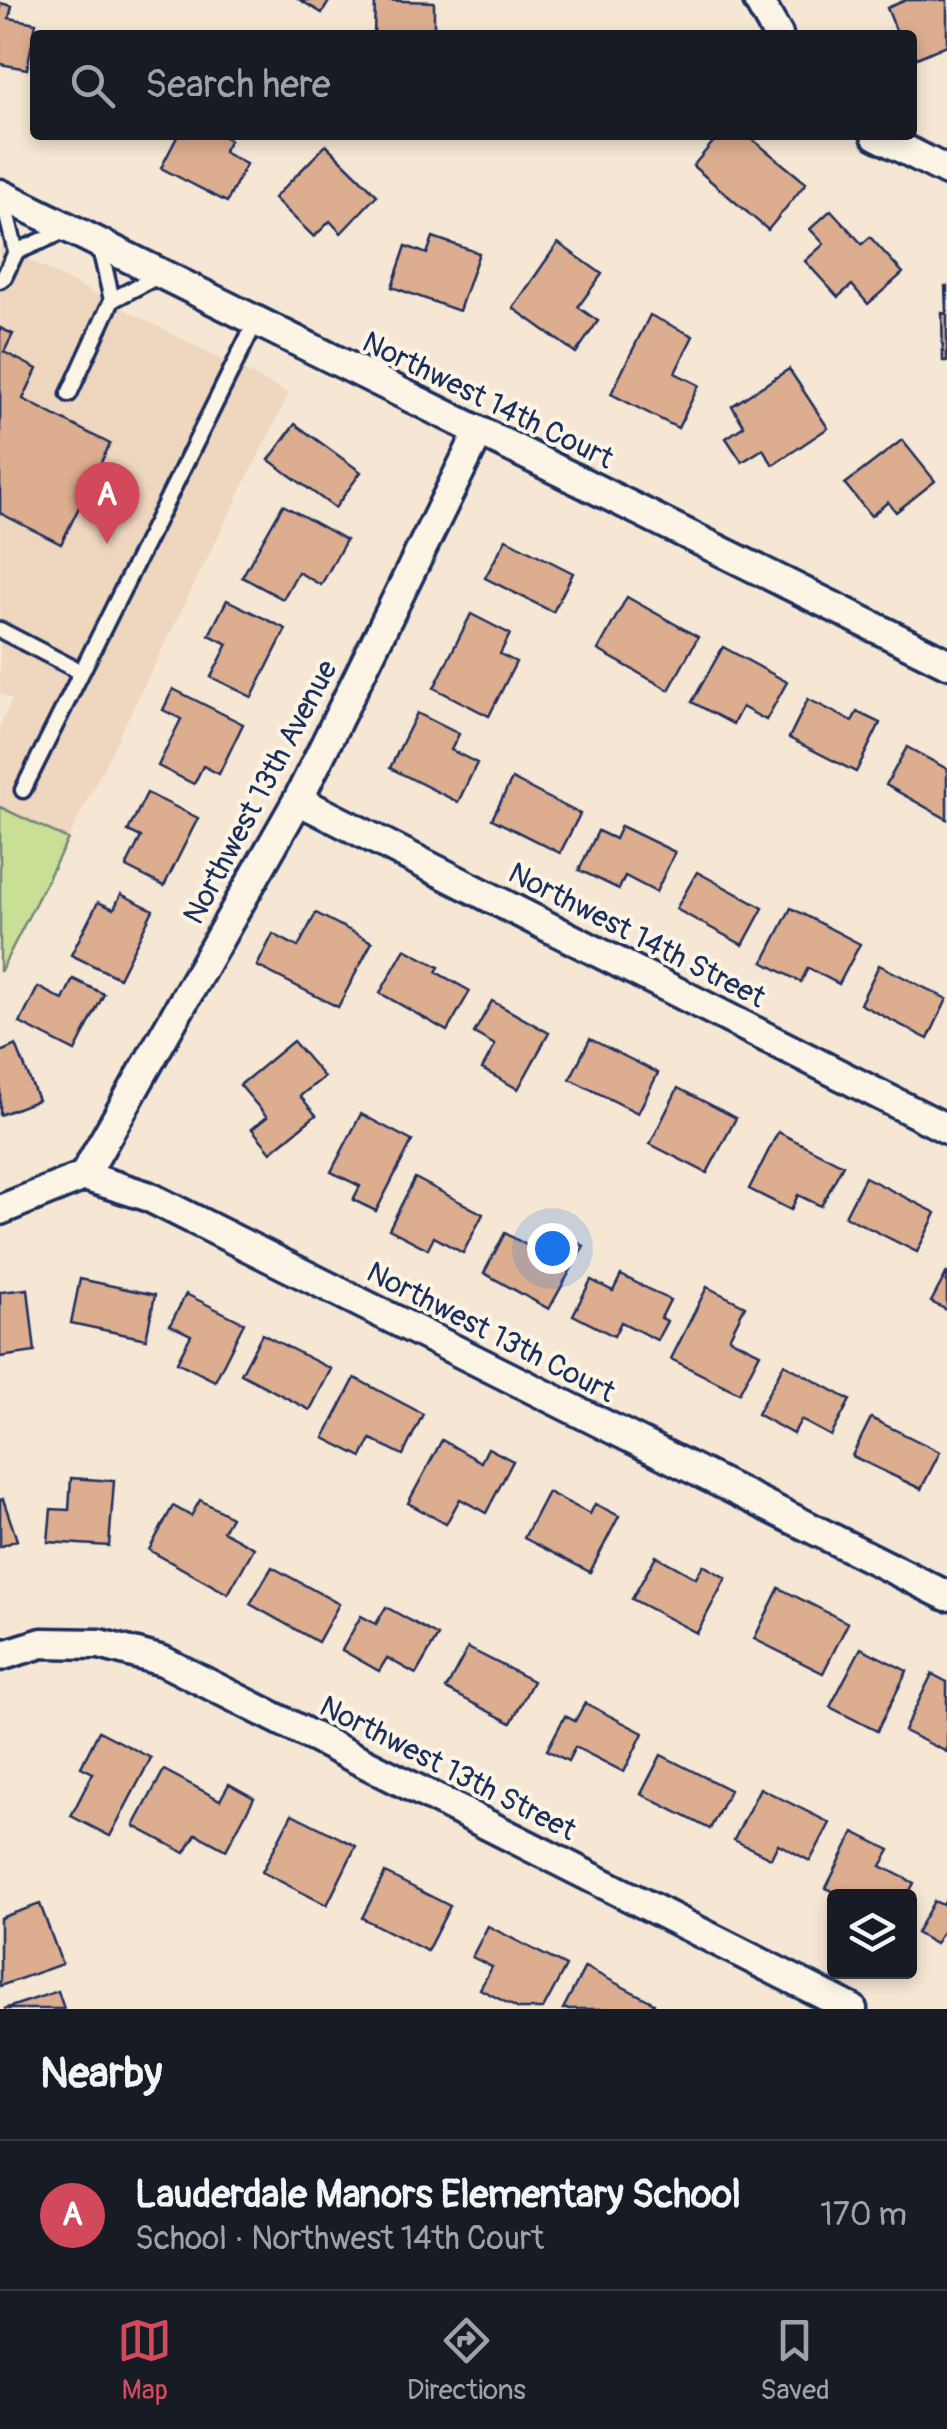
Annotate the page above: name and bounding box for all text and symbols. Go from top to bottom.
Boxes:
search box [30,30,917,140]
icon: search [65,58,120,113]
text: Search here [145,61,331,109]
street label: Northwest 14th Court [356,324,620,478]
pin: A [74,462,140,544]
street label: Northwest 13th Avenue [175,654,346,931]
street label: Northwest 14th Street [502,855,772,1017]
your location [527,1223,578,1274]
street label: Northwest 13th Court [360,1254,622,1412]
street label: Northwest 13th Street [313,1688,583,1850]
map controls [827,1889,917,1979]
button: layers [827,1889,917,1979]
text: Nearby [40,2048,162,2100]
text: Lauderdale Manors Elementary School [135,2171,741,2219]
text: A [62,2195,83,2235]
text: 170 m [820,2195,907,2235]
text: School · Northwest 14th Court [135,2219,544,2259]
tab: Map [117,2313,172,2408]
tab: Directions [407,2313,526,2408]
tab: Saved [760,2313,830,2408]

